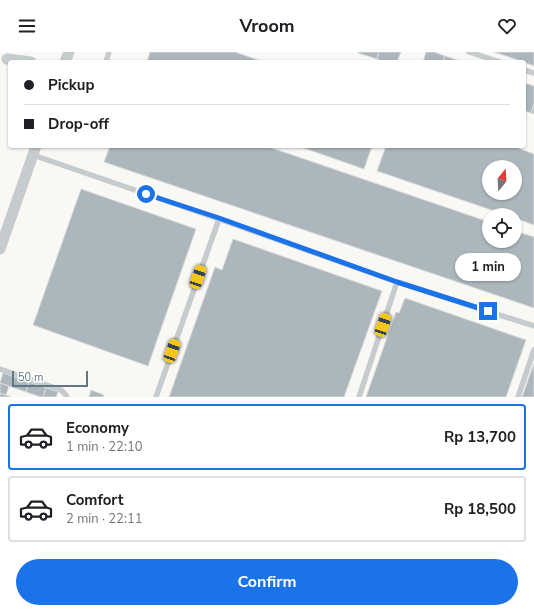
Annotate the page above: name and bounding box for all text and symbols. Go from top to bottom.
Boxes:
text: Vroom [239,14,295,38]
icon: menu [16,15,38,37]
icon: heart [496,15,518,37]
text: Pickup [48,75,94,95]
text: Drop-off [48,114,109,134]
north arrow [482,160,522,200]
map controls [482,160,522,248]
route start [137,185,155,203]
button: locate [482,208,522,248]
callout: 1 min [455,253,521,281]
text: 1 min [471,258,505,276]
car [188,264,208,290]
route end [479,302,497,320]
car [374,312,392,338]
car [162,338,182,364]
scale bar [12,369,88,388]
text: 50 m [18,370,43,385]
text: Economy [66,418,129,438]
icon: car [18,419,54,455]
text: Rp 13,700 [444,427,516,447]
text: 1 min · 22:10 [66,438,142,456]
text: Comfort [66,490,123,510]
icon: car [18,491,54,527]
text: Rp 18,500 [444,499,516,519]
text: 2 min · 22:11 [66,510,142,528]
button: Confirm [16,559,518,605]

